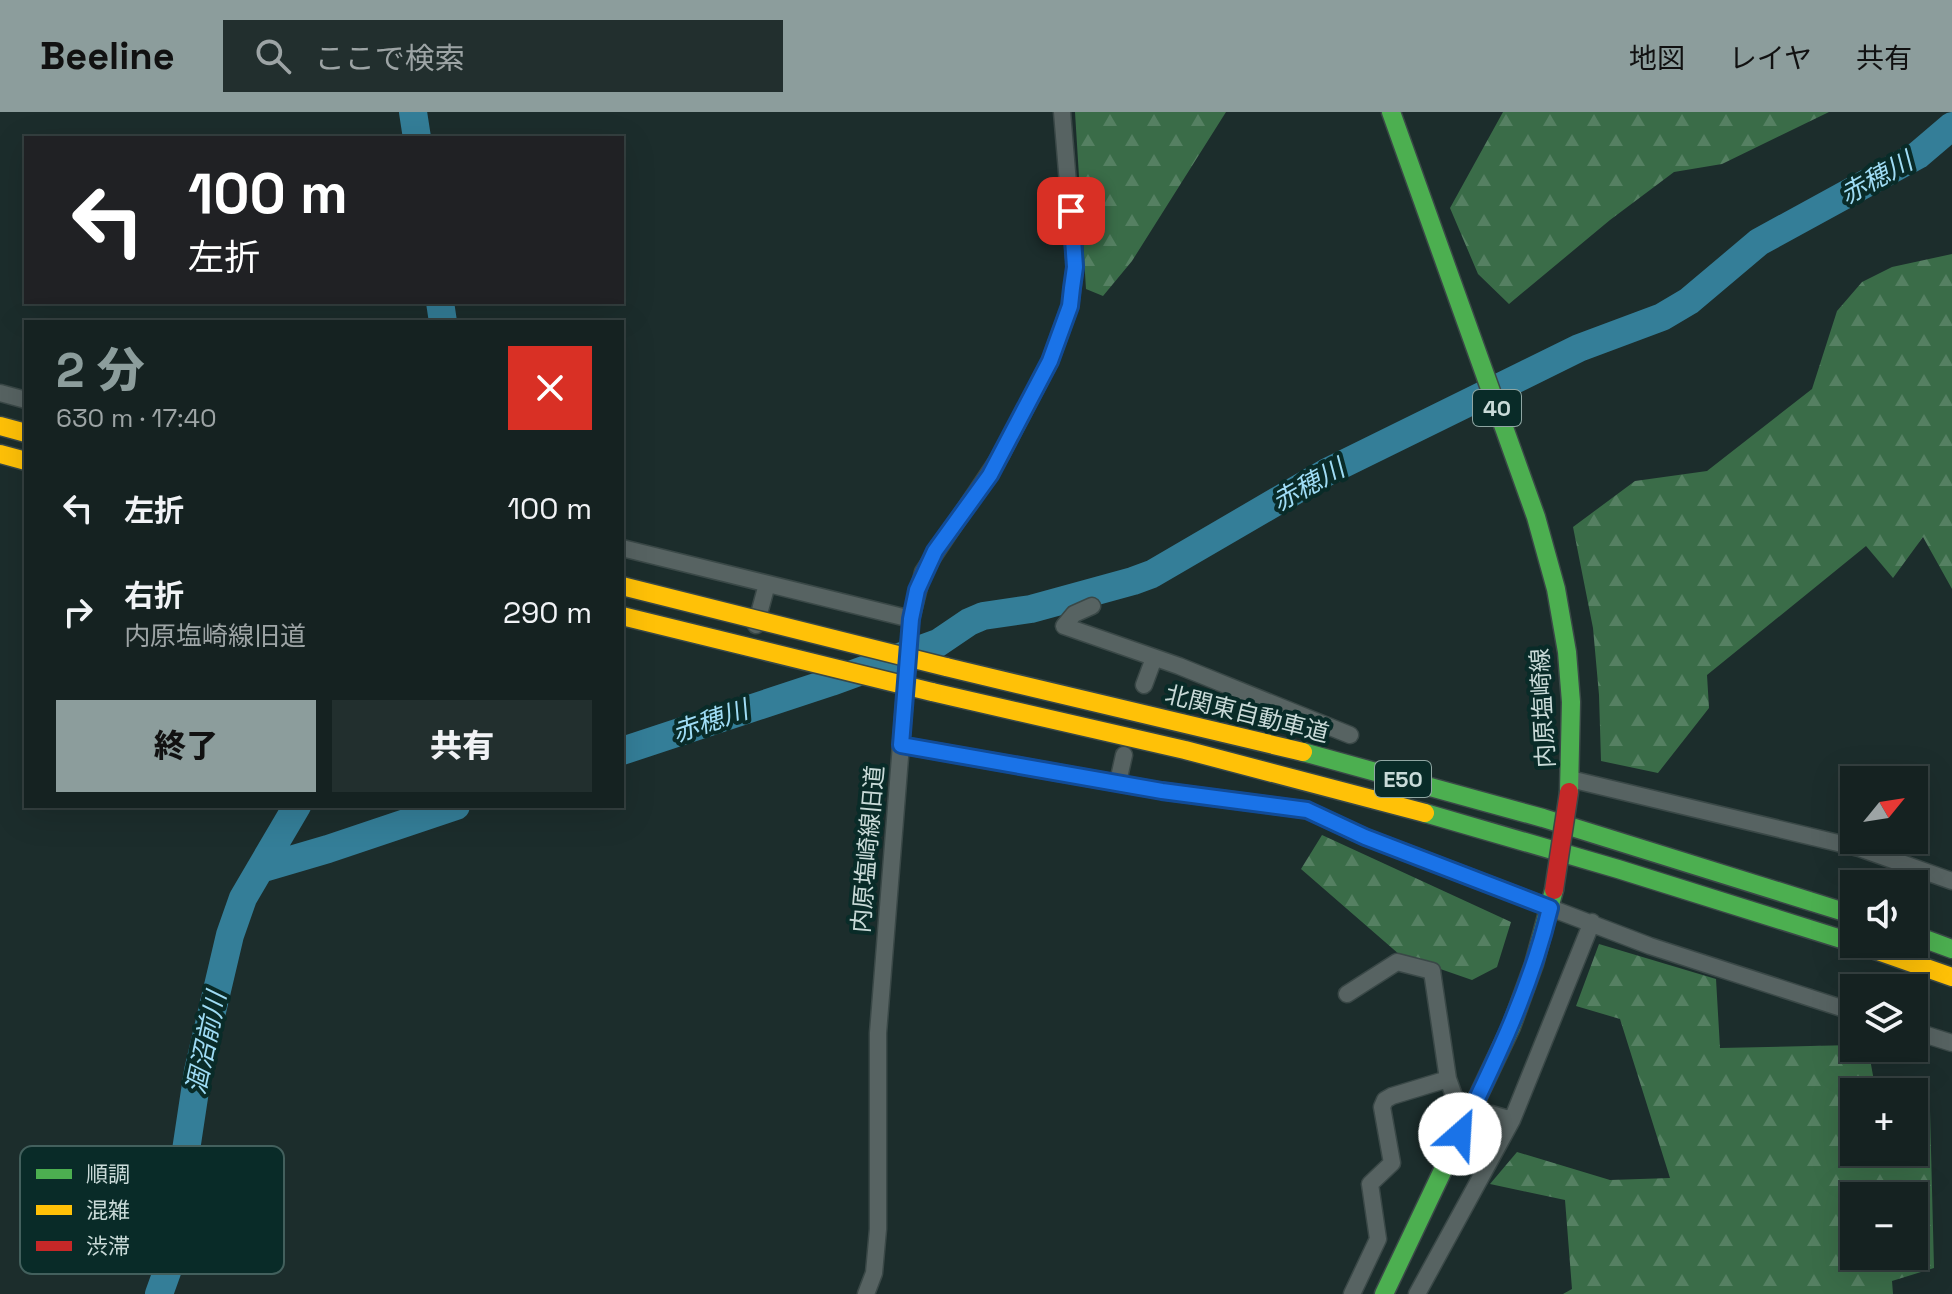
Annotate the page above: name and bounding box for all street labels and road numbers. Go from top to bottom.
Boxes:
road number: 40 [1473,390,1521,426]
street label: 内原塩崎線 [1524,647,1561,769]
street label: 北関東自動車道 [1162,678,1332,749]
road number: E50 [1375,761,1431,797]
street label: 内原塩崎線旧道 [845,764,890,934]

